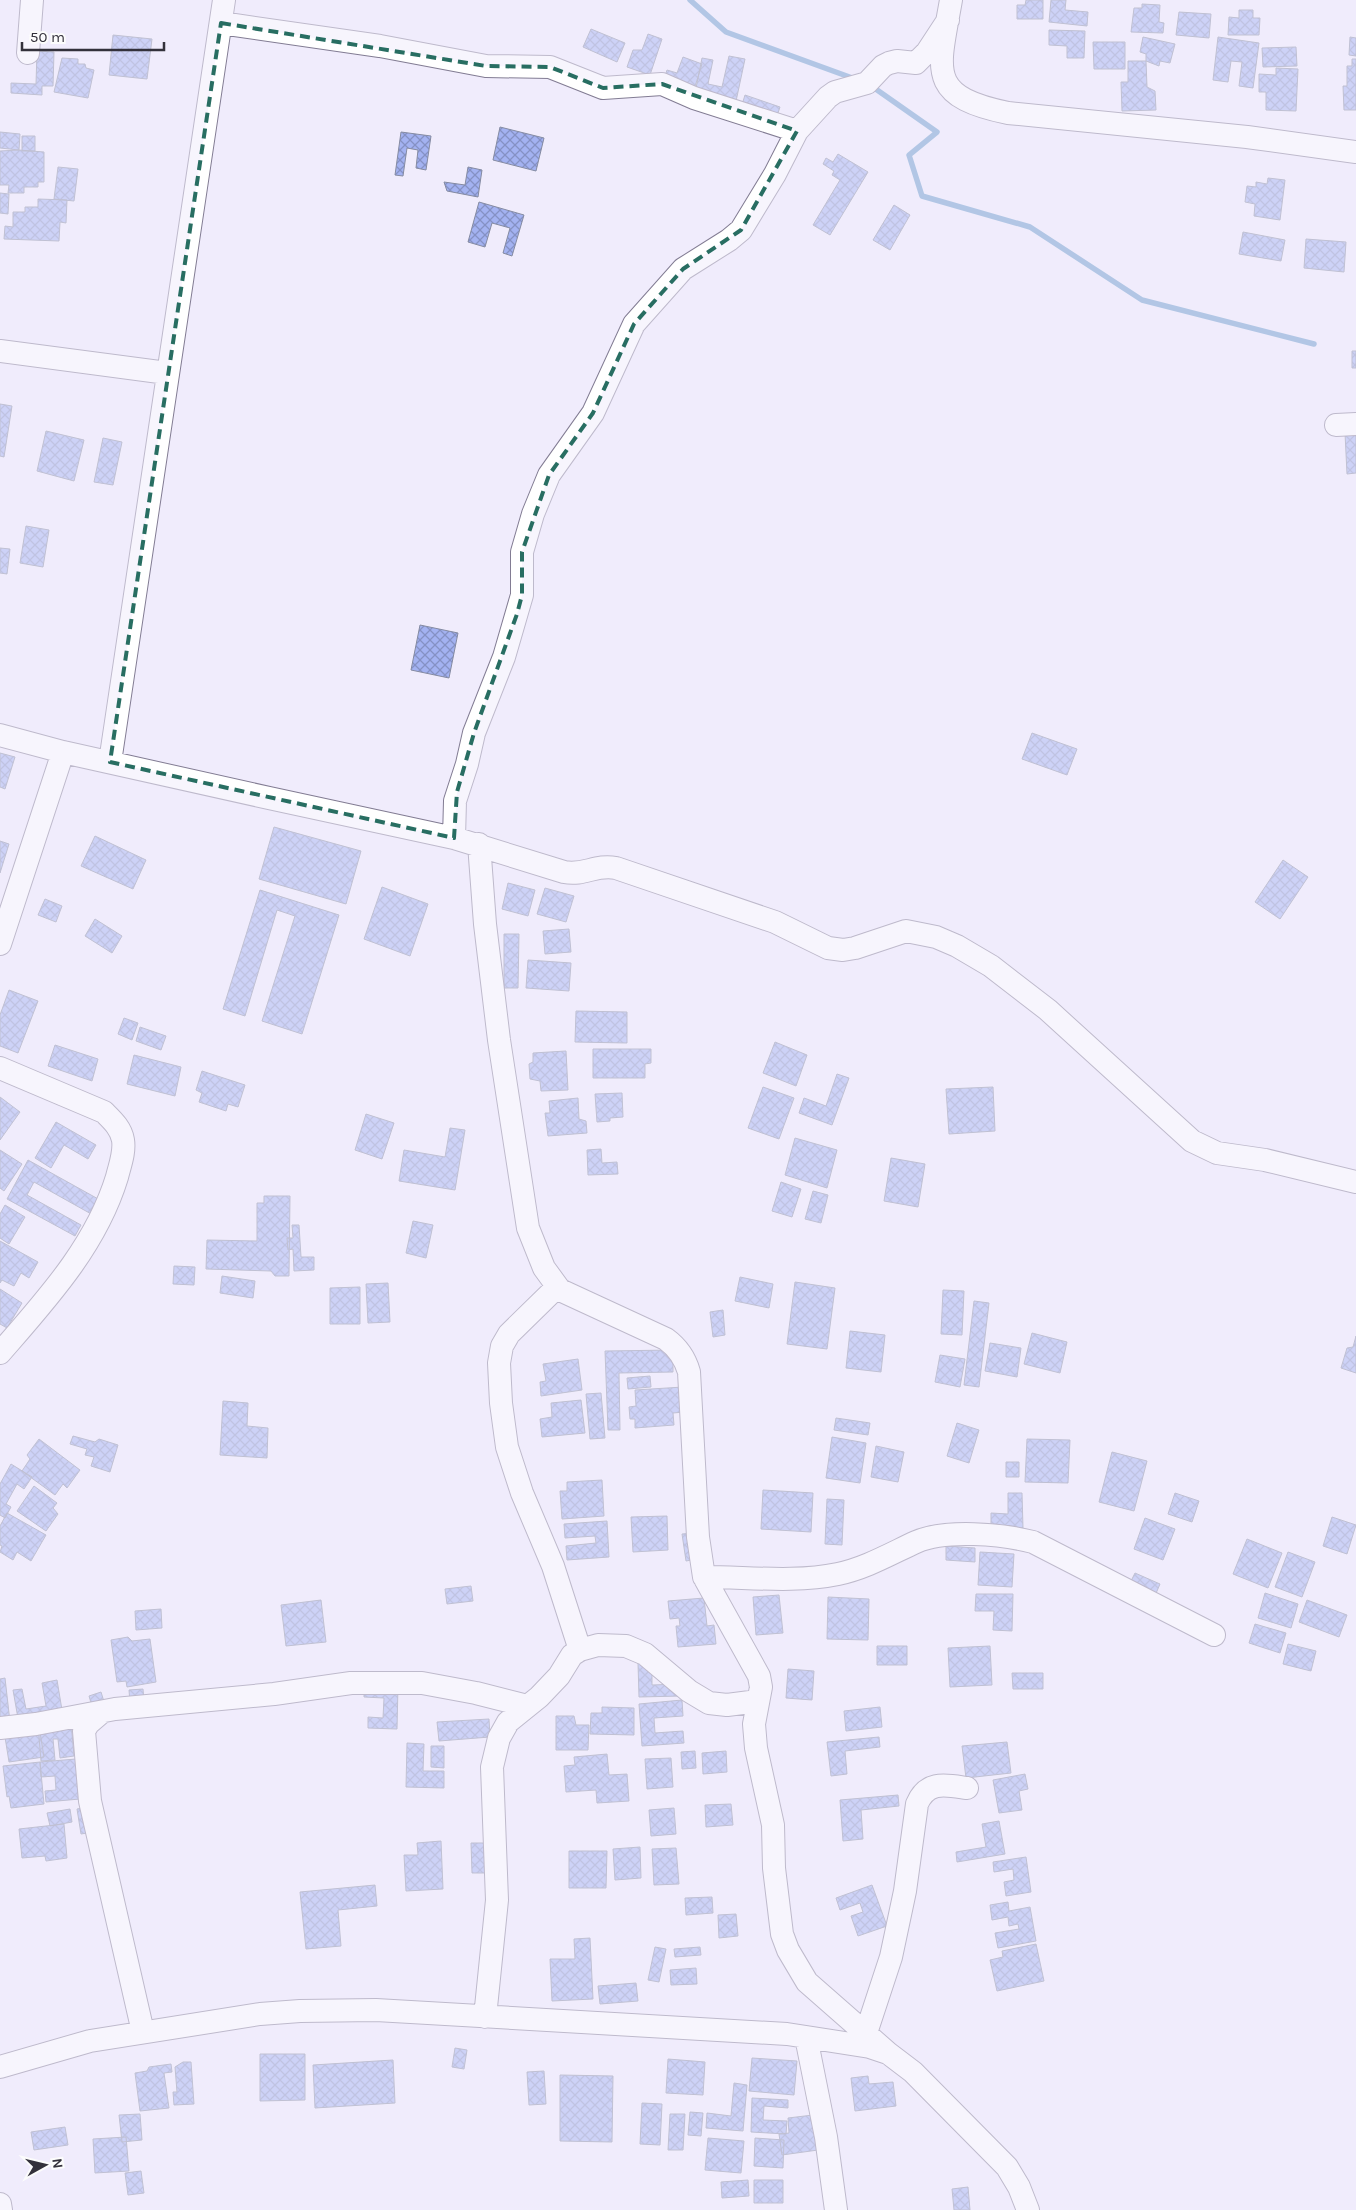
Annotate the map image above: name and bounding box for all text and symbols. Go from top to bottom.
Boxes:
scale bar [22,20,165,52]
text: 50 m [30,28,65,46]
north arrow [20,2140,70,2190]
text: N [48,2157,66,2169]

